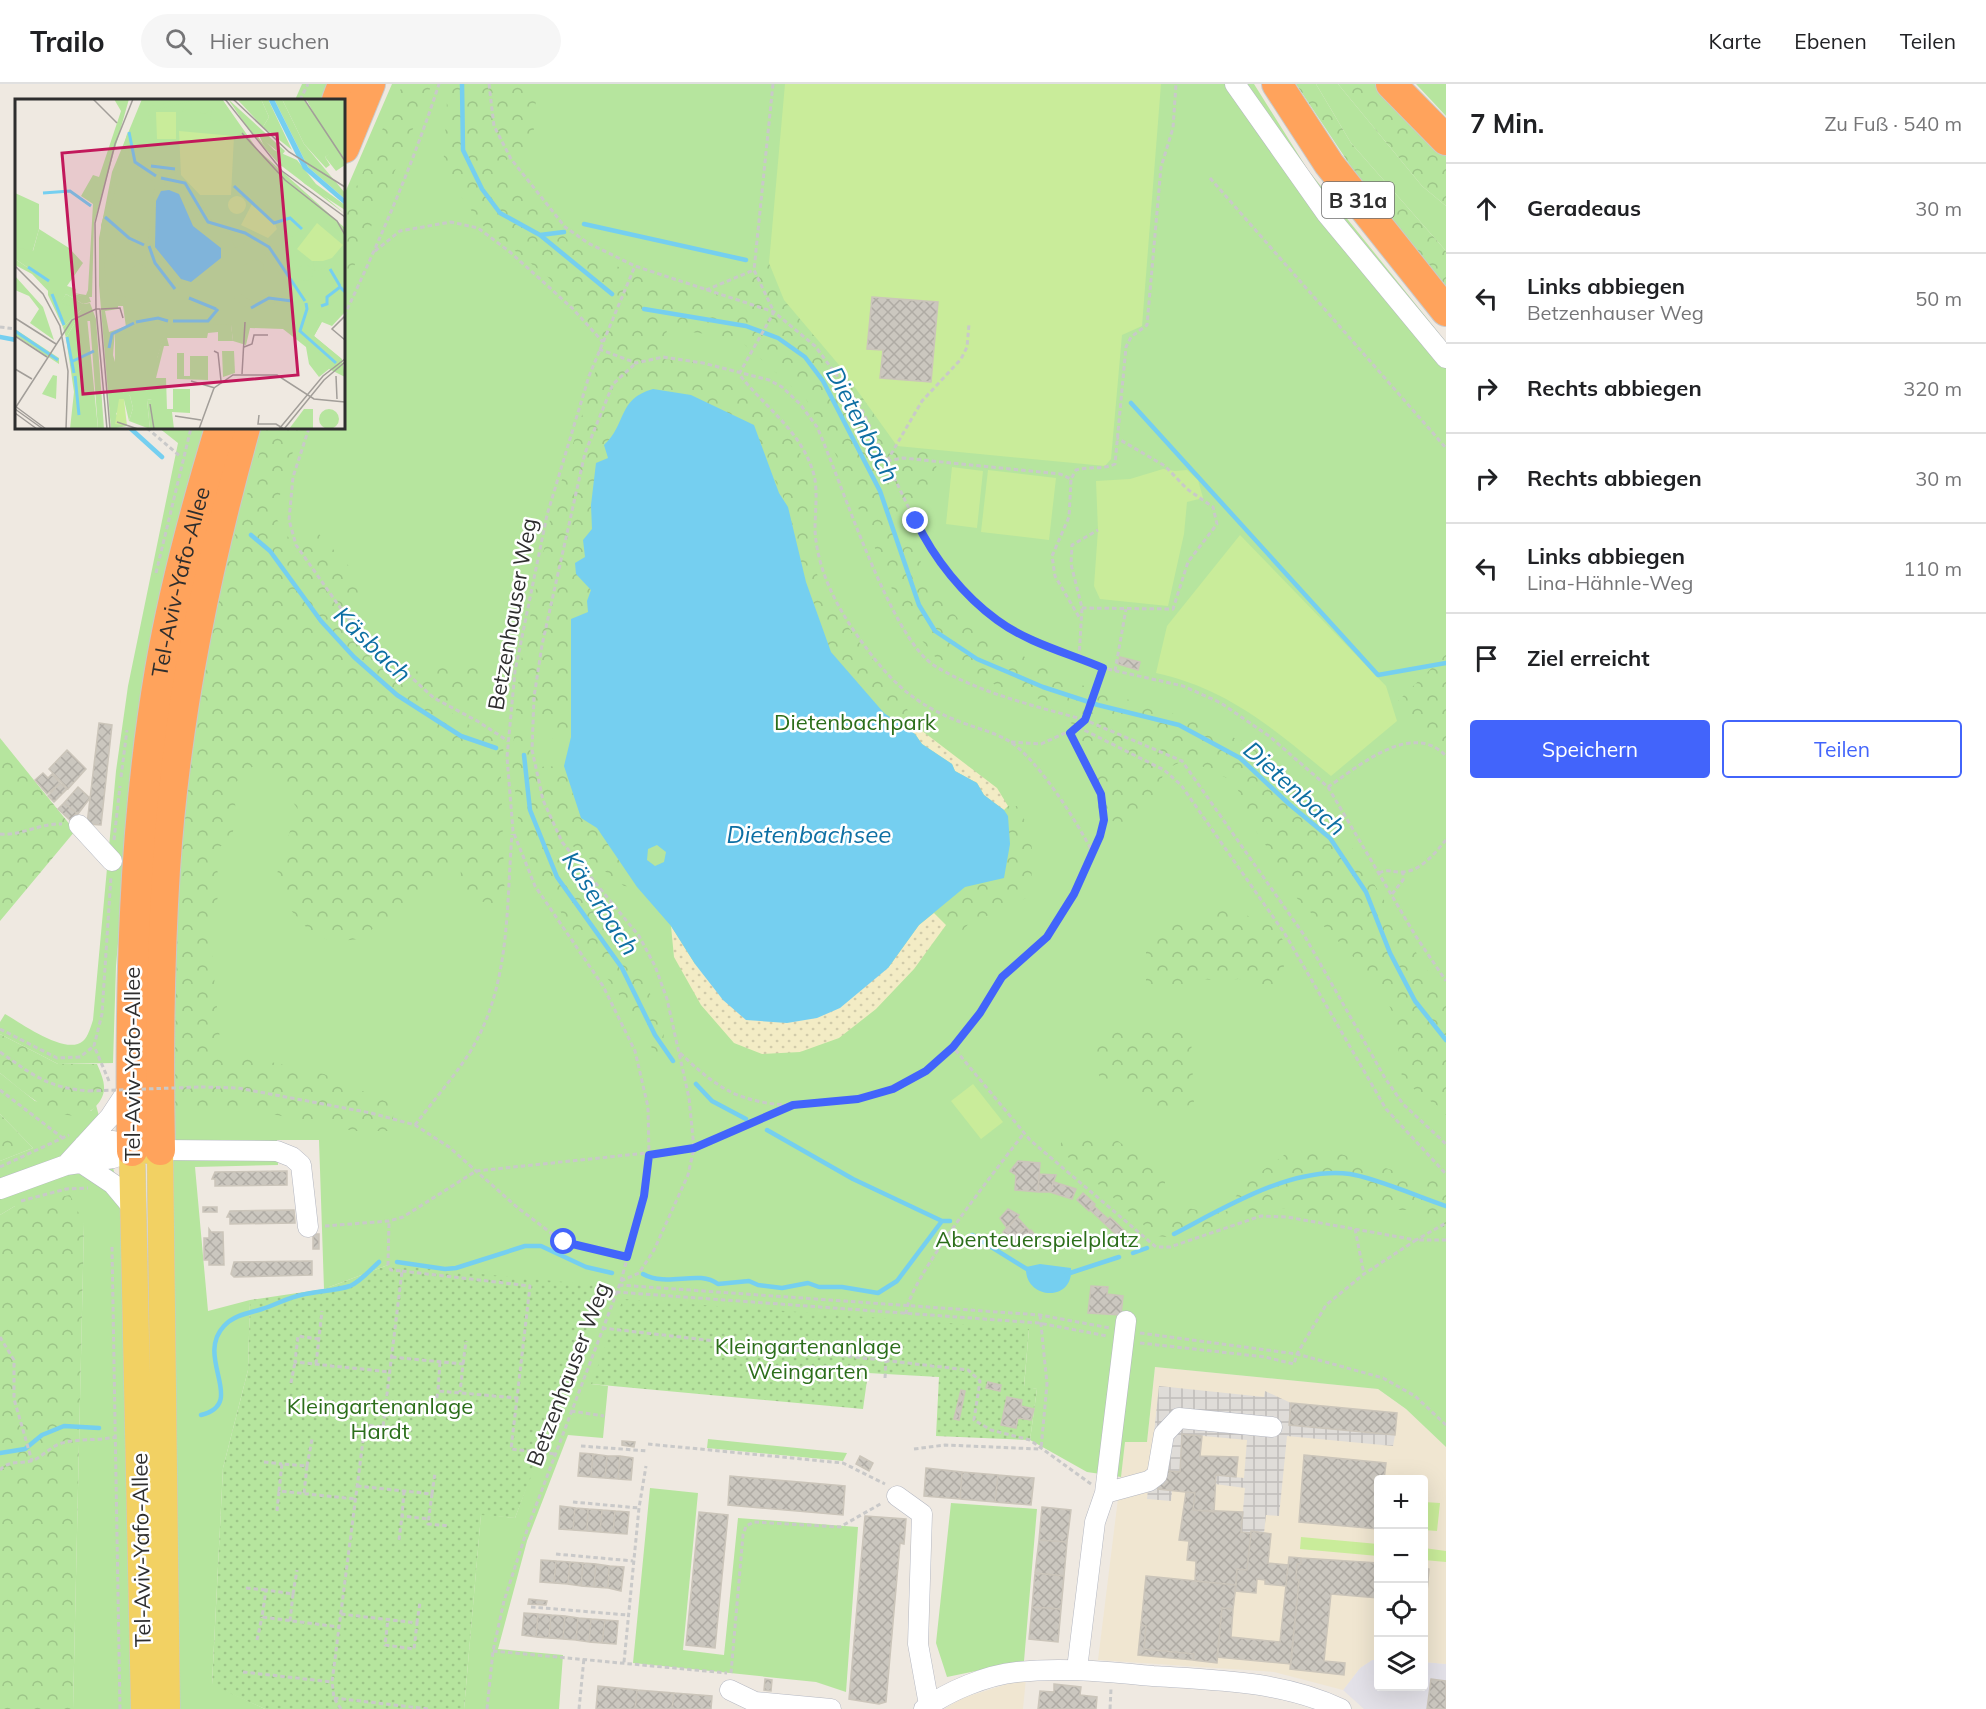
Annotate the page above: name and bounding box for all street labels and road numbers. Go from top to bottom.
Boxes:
road number: B 31a [1322,182,1394,218]
street label: Tel-Aviv-Yafo-Allee [145,483,216,679]
street label: Betzenhauser Weg [481,516,543,712]
street label: Tel-Aviv-Yafo-Allee [118,967,146,1161]
street label: Betzenhauser Weg [520,1278,616,1470]
street label: Tel-Aviv-Yafo-Allee [125,1453,157,1647]

